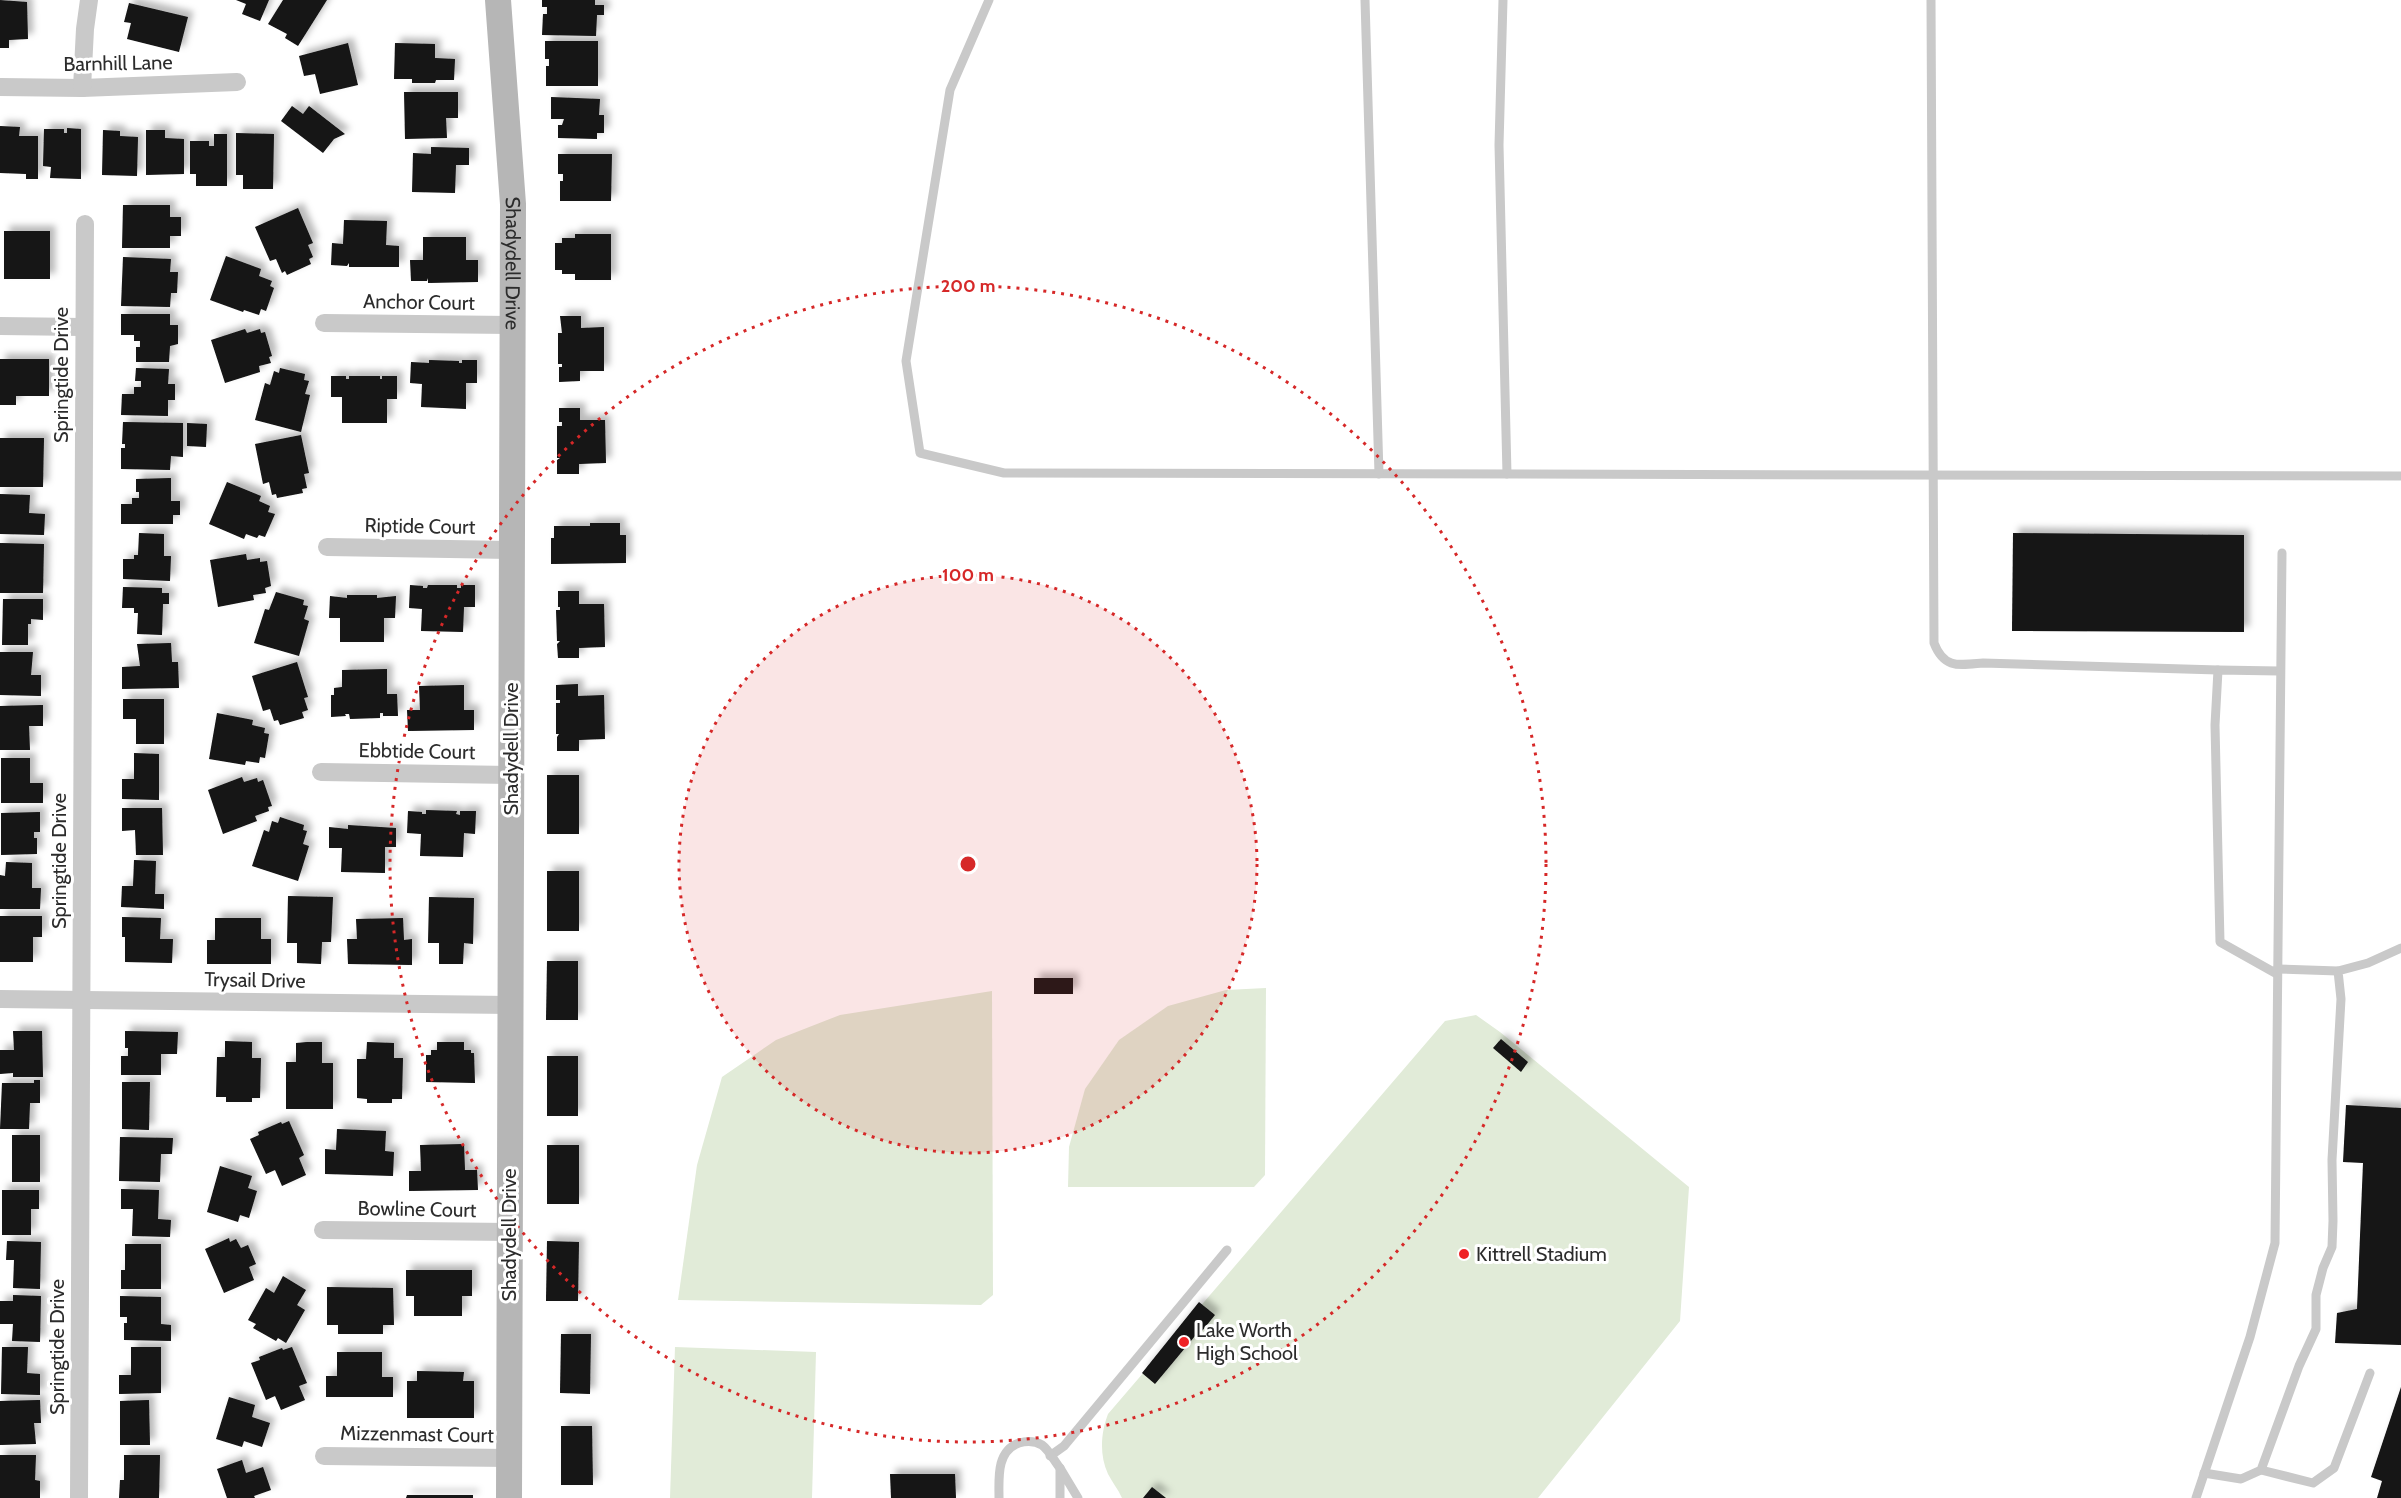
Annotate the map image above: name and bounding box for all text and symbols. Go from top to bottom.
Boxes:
street label: Barnhill Lane [63,50,173,76]
street label: Shadydell Drive [501,196,525,330]
text: 200 m [941,275,995,297]
street label: Anchor Court [363,289,475,315]
street label: Springtide Drive [49,307,73,443]
street label: Riptide Court [365,513,476,539]
text: 100 m [942,564,994,586]
street label: Shadydell Drive [499,682,523,816]
street label: Ebbtide Court [359,738,476,764]
street label: Springtide Drive [47,793,71,929]
centre of rings [958,854,978,874]
street label: Trysail Drive [204,967,306,993]
street label: Shadydell Drive [497,1168,521,1302]
street label: Bowline Court [357,1196,477,1222]
place label: Kittrell Stadium [1476,1242,1607,1266]
marker: Kittrell Stadium [1457,1247,1471,1261]
street label: Springtide Drive [45,1279,69,1415]
place label: Lake Worth High School [1196,1318,1298,1365]
marker: Lake Worth High School [1177,1335,1191,1349]
street label: Mizzenmast Court [340,1421,494,1447]

